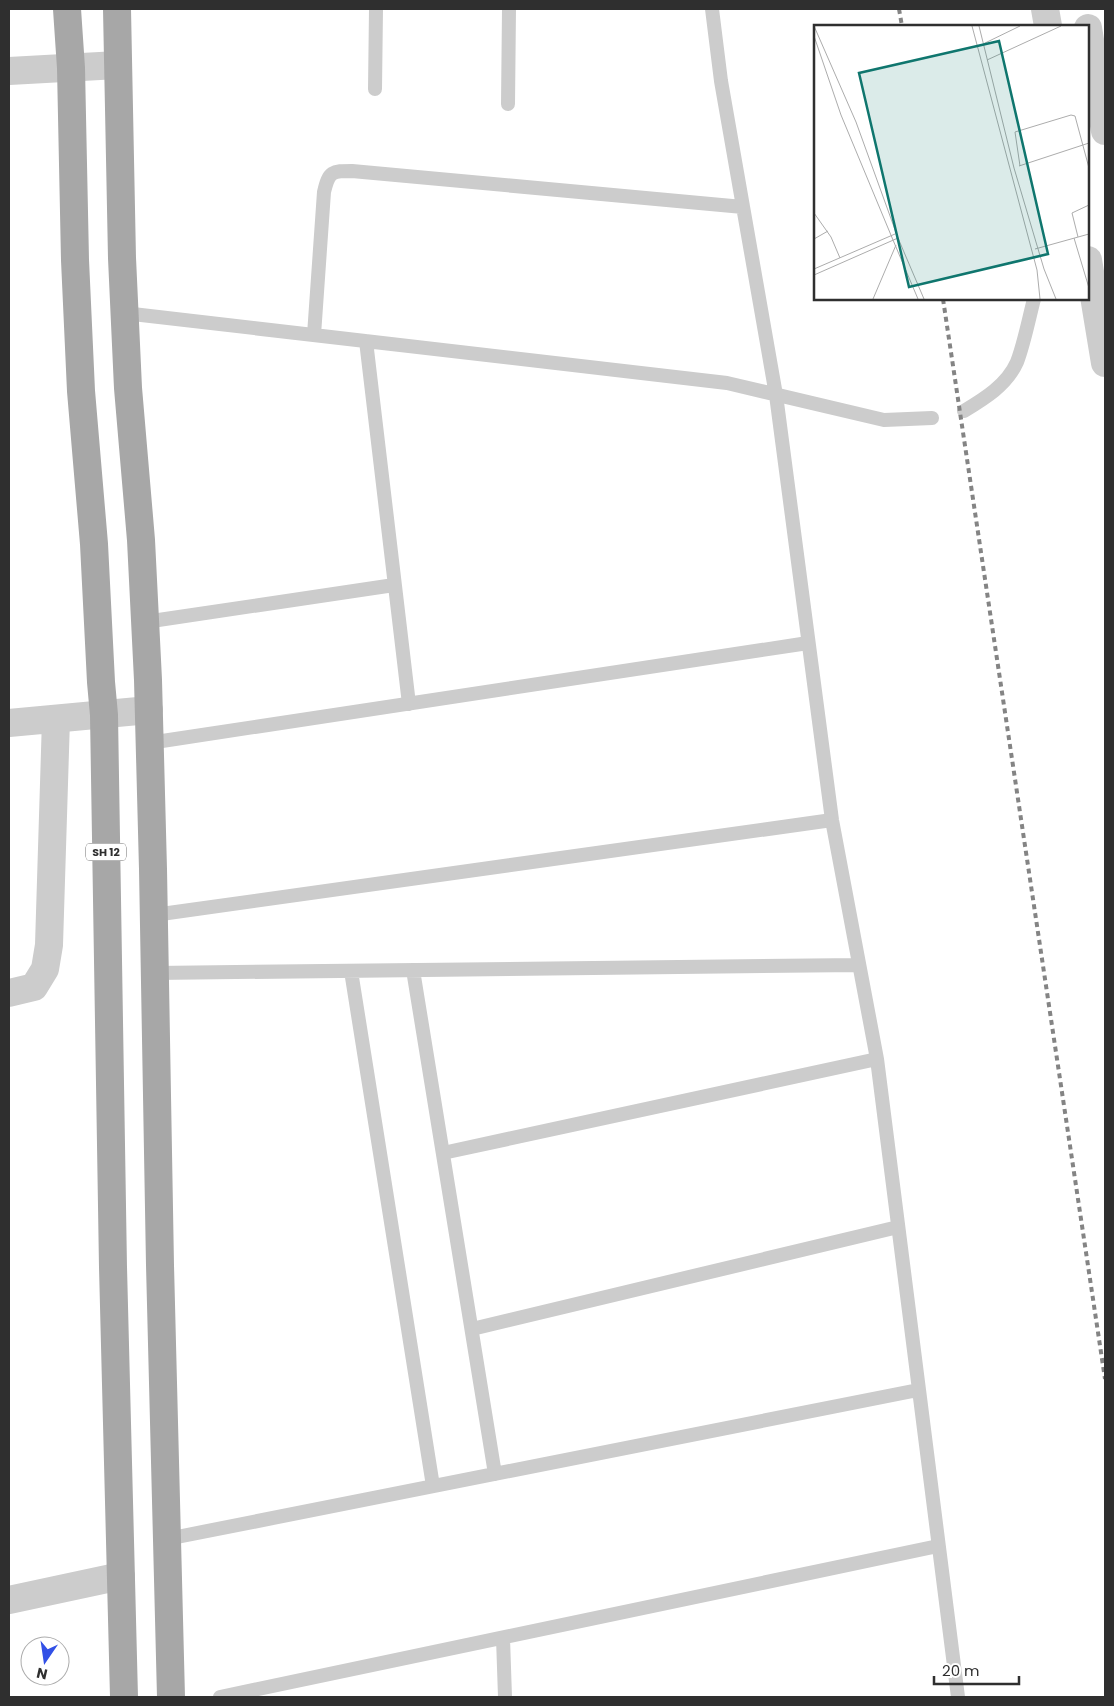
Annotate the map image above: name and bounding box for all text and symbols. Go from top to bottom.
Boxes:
inset map [814,25,1089,300]
road number: SH 12 [86,844,126,860]
north arrow [20,1636,70,1686]
scale bar [934,1654,1019,1686]
text: 20 m [942,1660,980,1681]
text: N [35,1663,49,1685]

